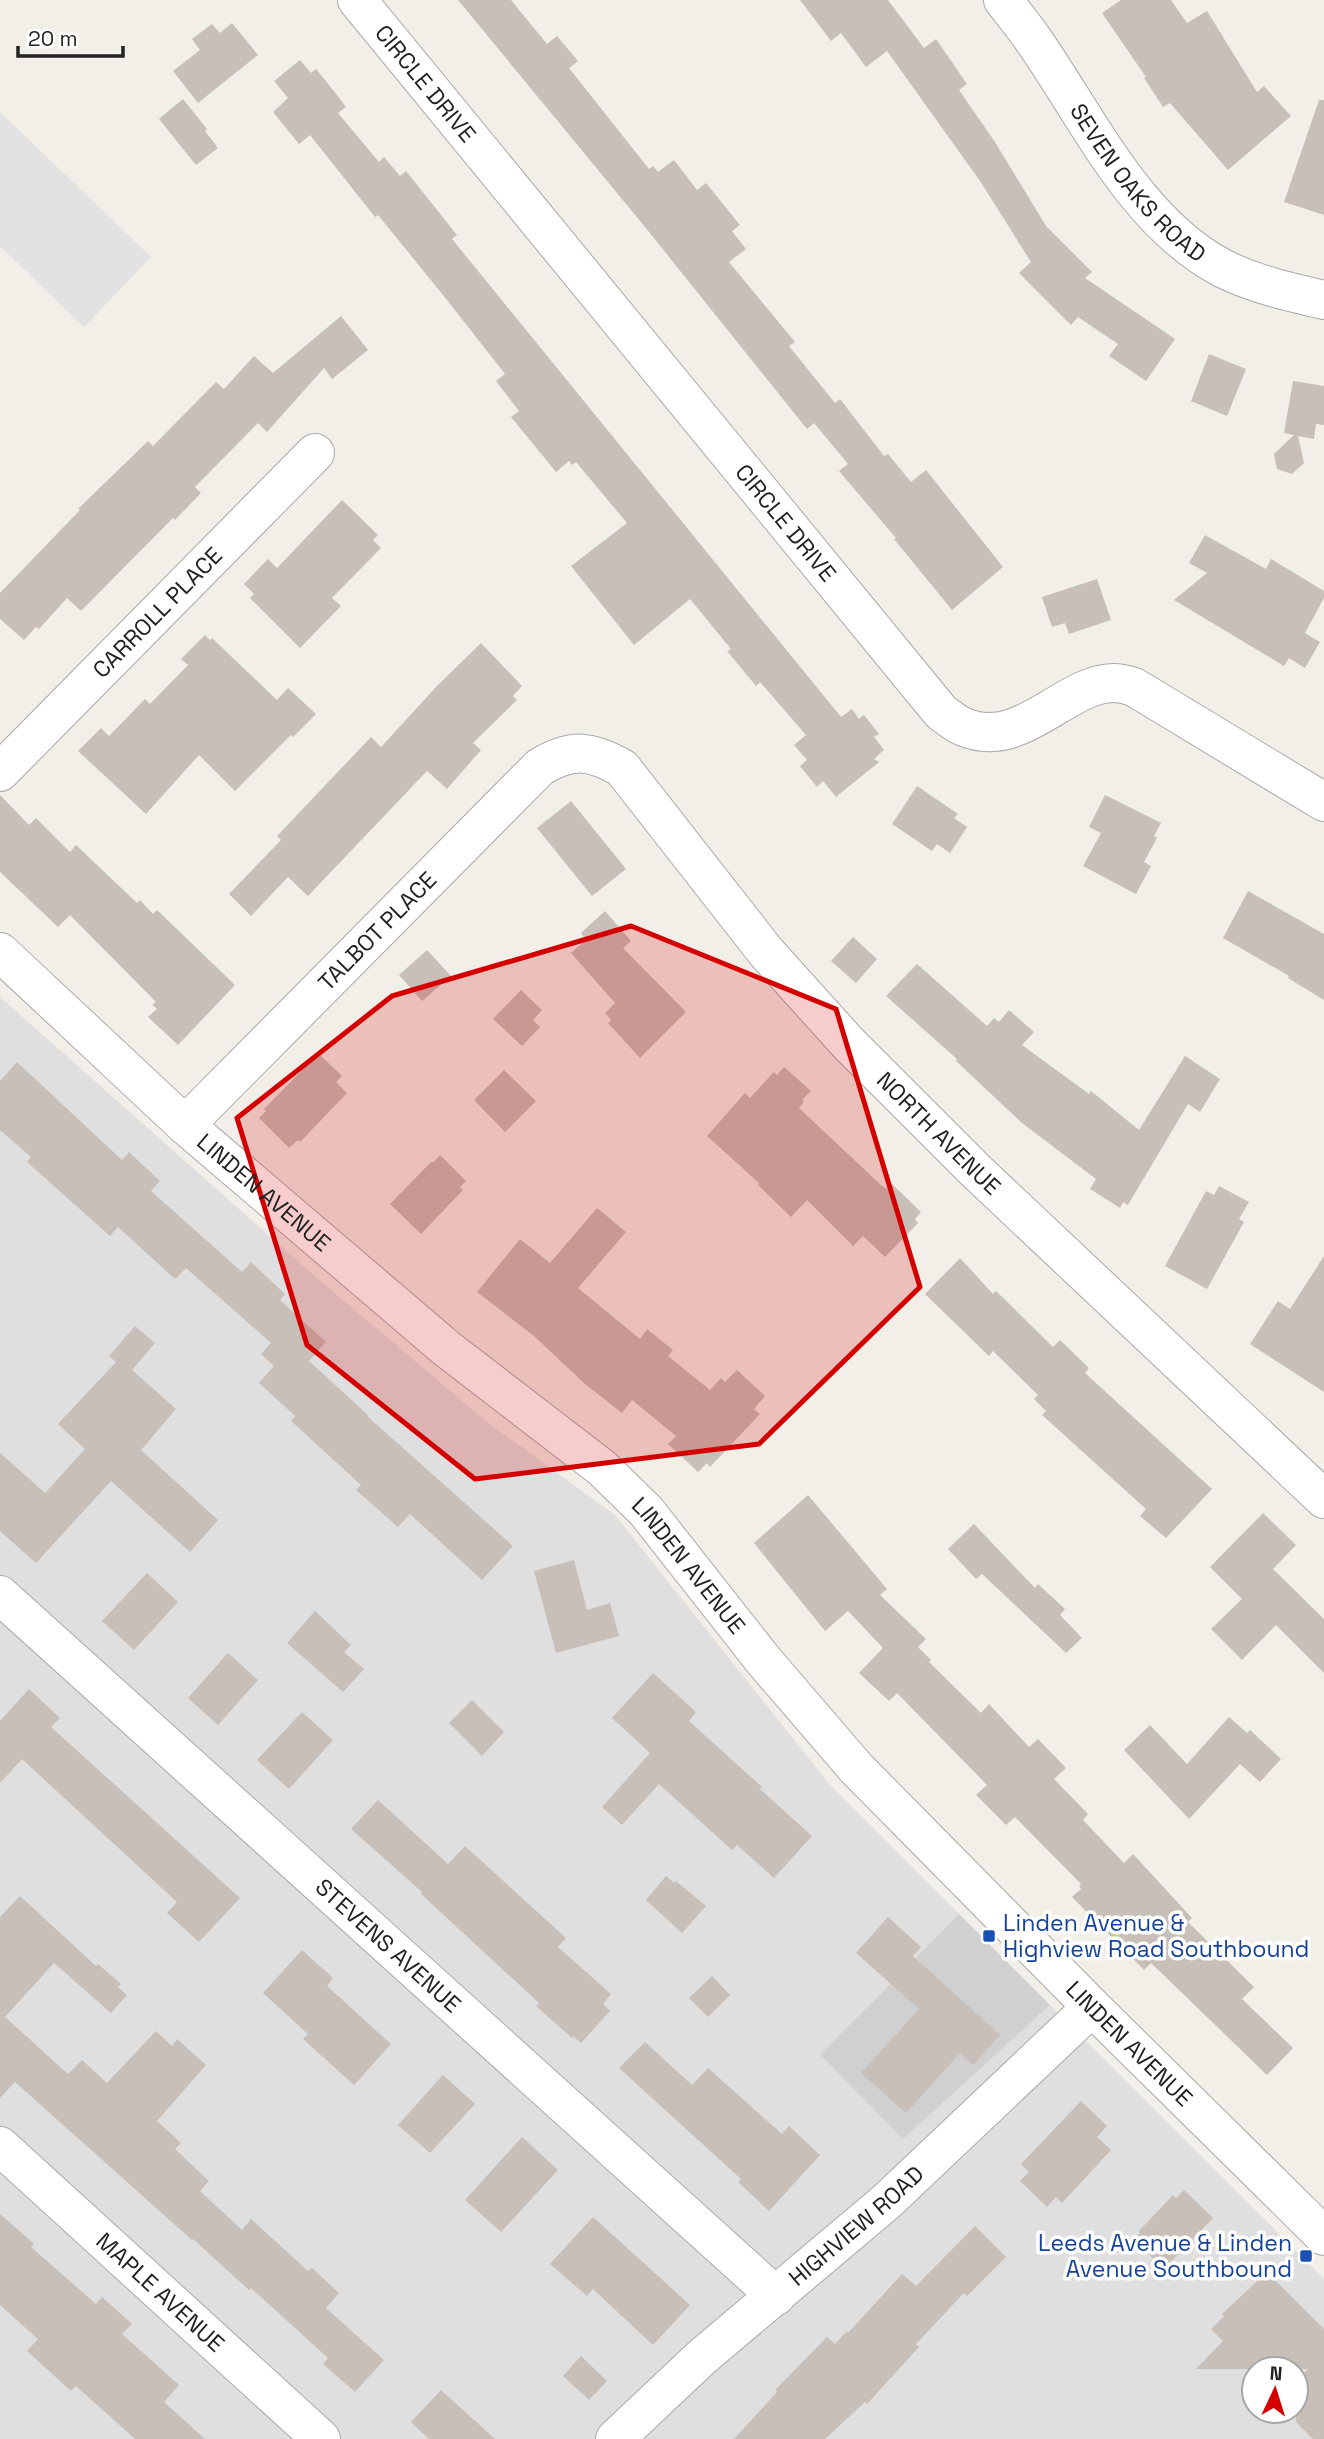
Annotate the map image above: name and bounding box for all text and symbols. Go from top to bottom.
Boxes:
scale bar [18,14,122,58]
street label: CIRCLE DRIVE [368,18,483,149]
text: 20 m [28,25,78,52]
street label: SEVEN OAKS ROAD [1063,98,1212,269]
street label: CIRCLE DRIVE [729,458,843,588]
street label: CARROLL PLACE [86,541,229,684]
street label: TALBOT PLACE [312,865,443,997]
street label: NORTH AVENUE [870,1065,1007,1202]
street label: LINDEN AVENUE [191,1127,337,1258]
street label: LINDEN AVENUE [625,1490,752,1640]
street label: STEVENS AVENUE [309,1872,467,2019]
place label: Linden Avenue & Highview Road Southbound [1003,1908,1309,1964]
marker: Linden Avenue & Highview Road Southbound [981,1928,997,1944]
street label: LINDEN AVENUE [1059,1974,1199,2113]
street label: HIGHVIEW ROAD [782,2159,930,2293]
street label: MAPLE AVENUE [90,2226,231,2358]
place label: Leeds Avenue & Linden Avenue Southbound [1038,2228,1292,2284]
marker: Leeds Avenue & Linden Avenue Southbound [1298,2248,1314,2264]
north arrow [1240,2355,1310,2425]
text: N [1269,2361,1283,2386]

